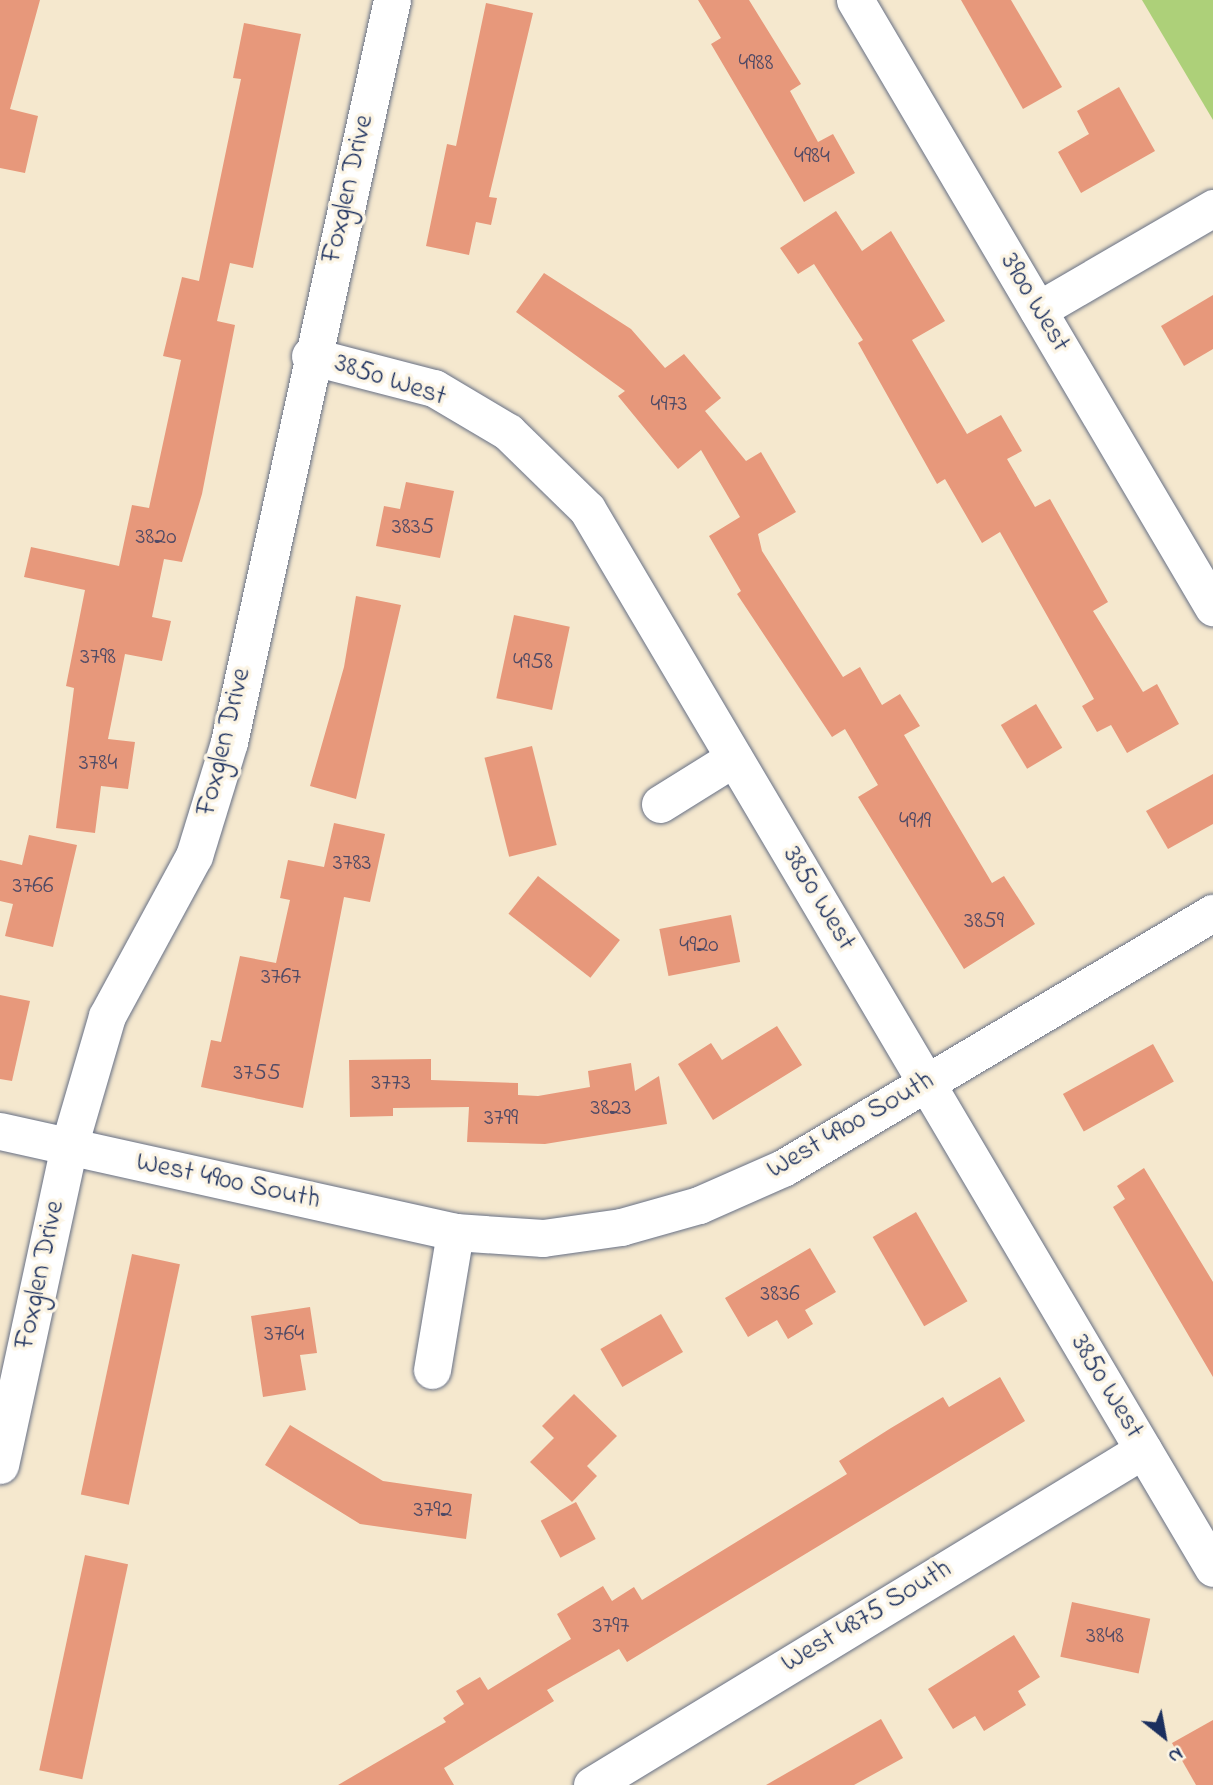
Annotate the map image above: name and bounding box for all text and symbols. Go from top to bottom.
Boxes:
house number: 4988 [738,50,774,78]
street label: Foxglen Drive [316,112,382,266]
house number: 4984 [794,143,830,171]
street label: 3900 West [992,248,1076,358]
street label: 3850 West [330,347,450,415]
house number: 4973 [651,391,687,419]
house number: 3835 [392,514,434,542]
house number: 3820 [135,524,177,552]
house number: 3798 [80,644,116,672]
house number: 4958 [513,649,553,677]
street label: Foxglen Drive [190,665,260,819]
house number: 3784 [79,750,117,778]
house number: 4919 [899,808,931,836]
street label: 3850 West [774,841,862,957]
house number: 3783 [333,850,371,878]
house number: 3766 [13,873,53,901]
house number: 3859 [964,908,1004,936]
house number: 4920 [679,932,719,960]
house number: 3767 [261,964,301,992]
house number: 3755 [233,1060,281,1088]
street label: West 4900 South [762,1065,940,1187]
house number: 3773 [371,1070,411,1098]
house number: 3823 [591,1095,631,1123]
house number: 3799 [484,1105,518,1133]
street label: West 4900 South [133,1146,323,1218]
street label: Foxglen Drive [9,1198,73,1352]
house number: 3836 [760,1281,800,1309]
house number: 3764 [264,1321,304,1349]
street label: 3850 West [1062,1329,1150,1445]
house number: 3792 [414,1497,452,1525]
street label: West 4875 South [776,1553,958,1681]
house number: 3797 [593,1613,629,1641]
house number: 3848 [1086,1623,1124,1651]
north arrow [1129,1701,1199,1771]
text: N [1163,1740,1188,1769]

